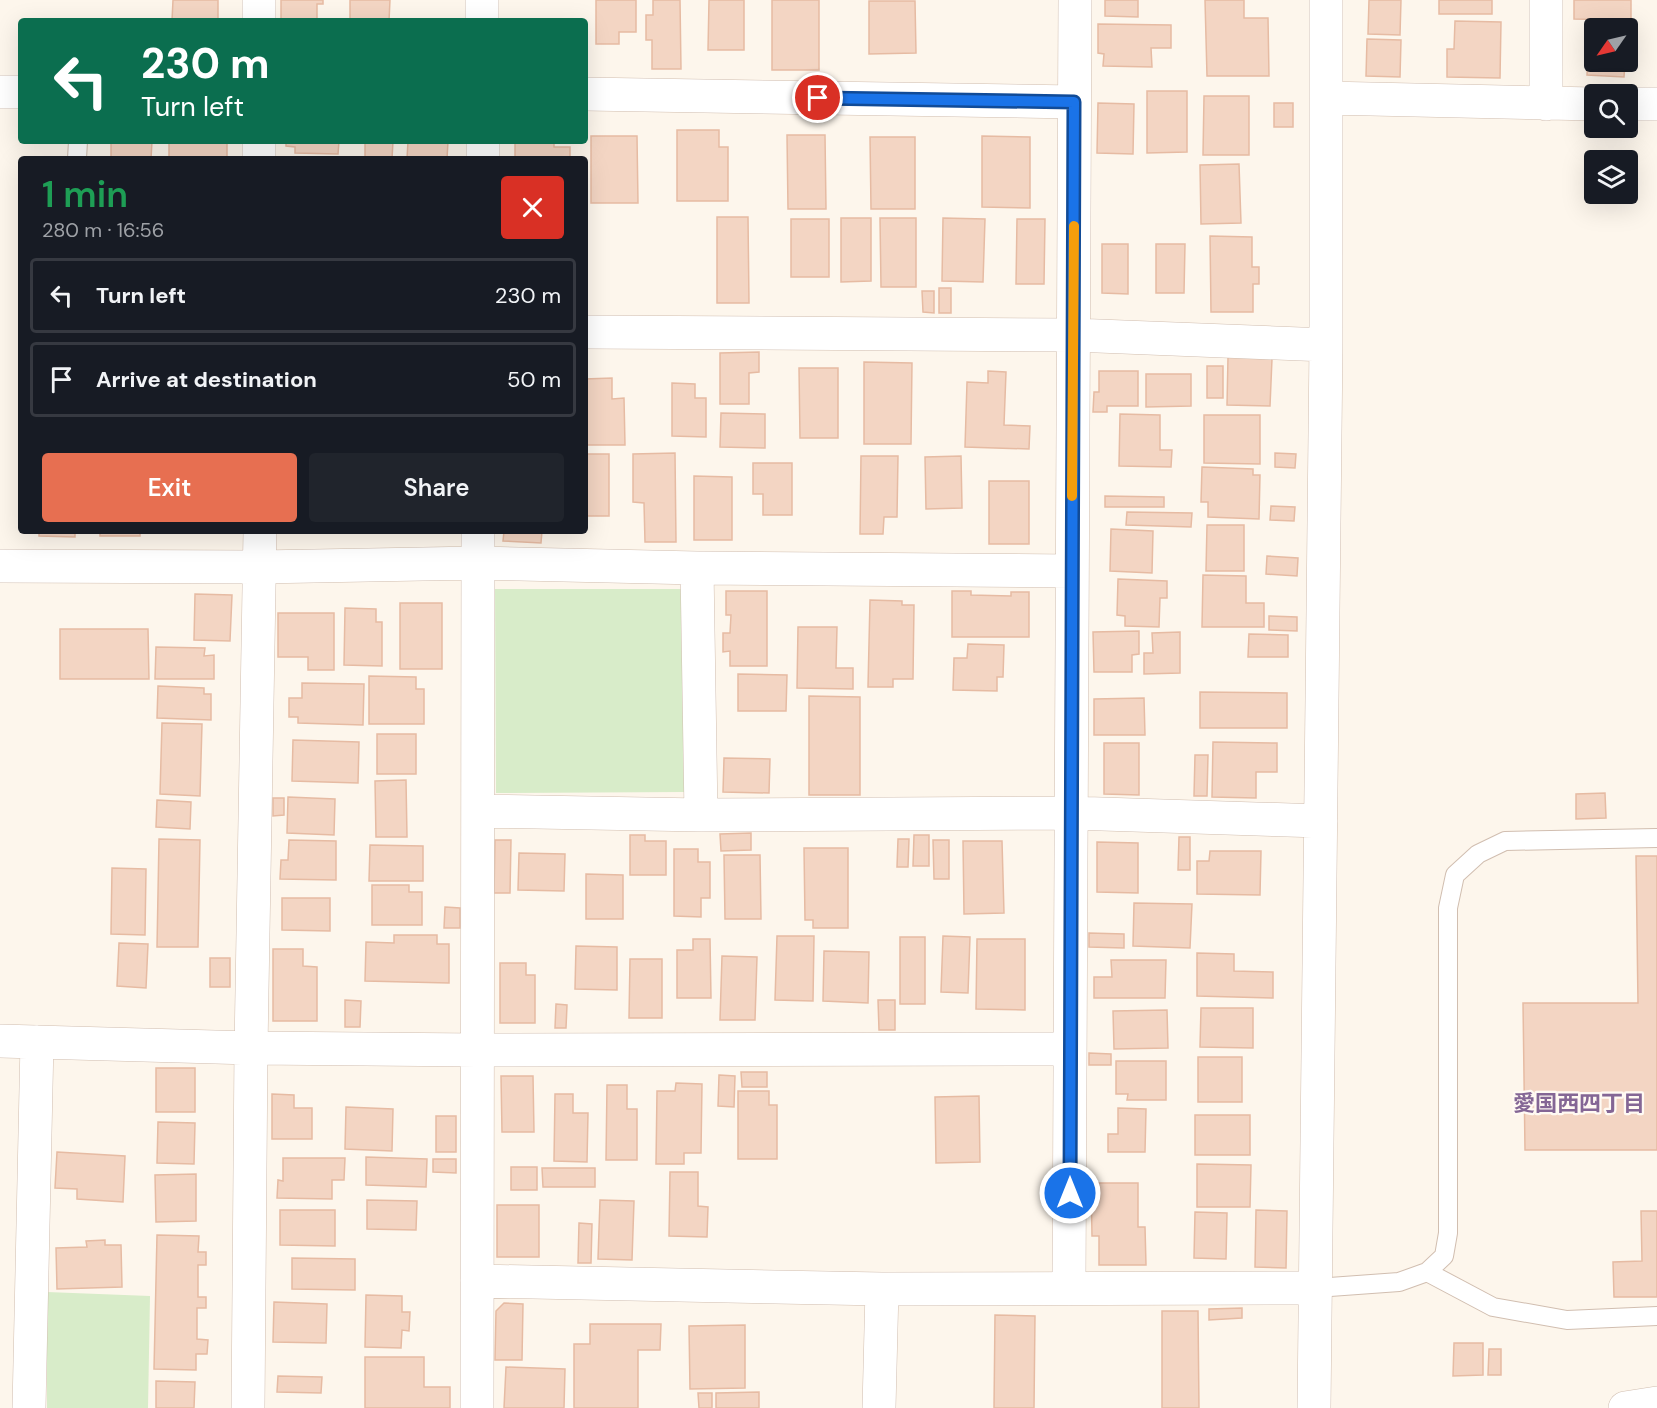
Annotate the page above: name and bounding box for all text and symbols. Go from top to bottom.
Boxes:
north arrow [1584,18,1638,72]
map controls [1584,18,1638,204]
text: 230 m [141,36,270,91]
icon: left [42,42,120,120]
pin [792,72,843,123]
icon: arrive [801,81,834,114]
button: search [1584,84,1638,138]
text: Turn left [141,89,244,124]
button: layers [1584,150,1638,204]
text: 1 min [42,171,128,218]
button: close [501,176,564,239]
text: 280 m · 16:56 [42,217,164,243]
icon: left [45,279,78,312]
text: Turn left [96,281,186,310]
text: 230 m [495,281,561,310]
icon: arrive [45,363,78,396]
text: Arrive at destination [96,365,317,394]
text: 50 m [507,365,561,394]
button: Exit [42,453,297,522]
button: Share [309,453,564,522]
district label: 愛国西四丁目 [1513,1089,1645,1118]
position arrow [1038,1161,1102,1225]

